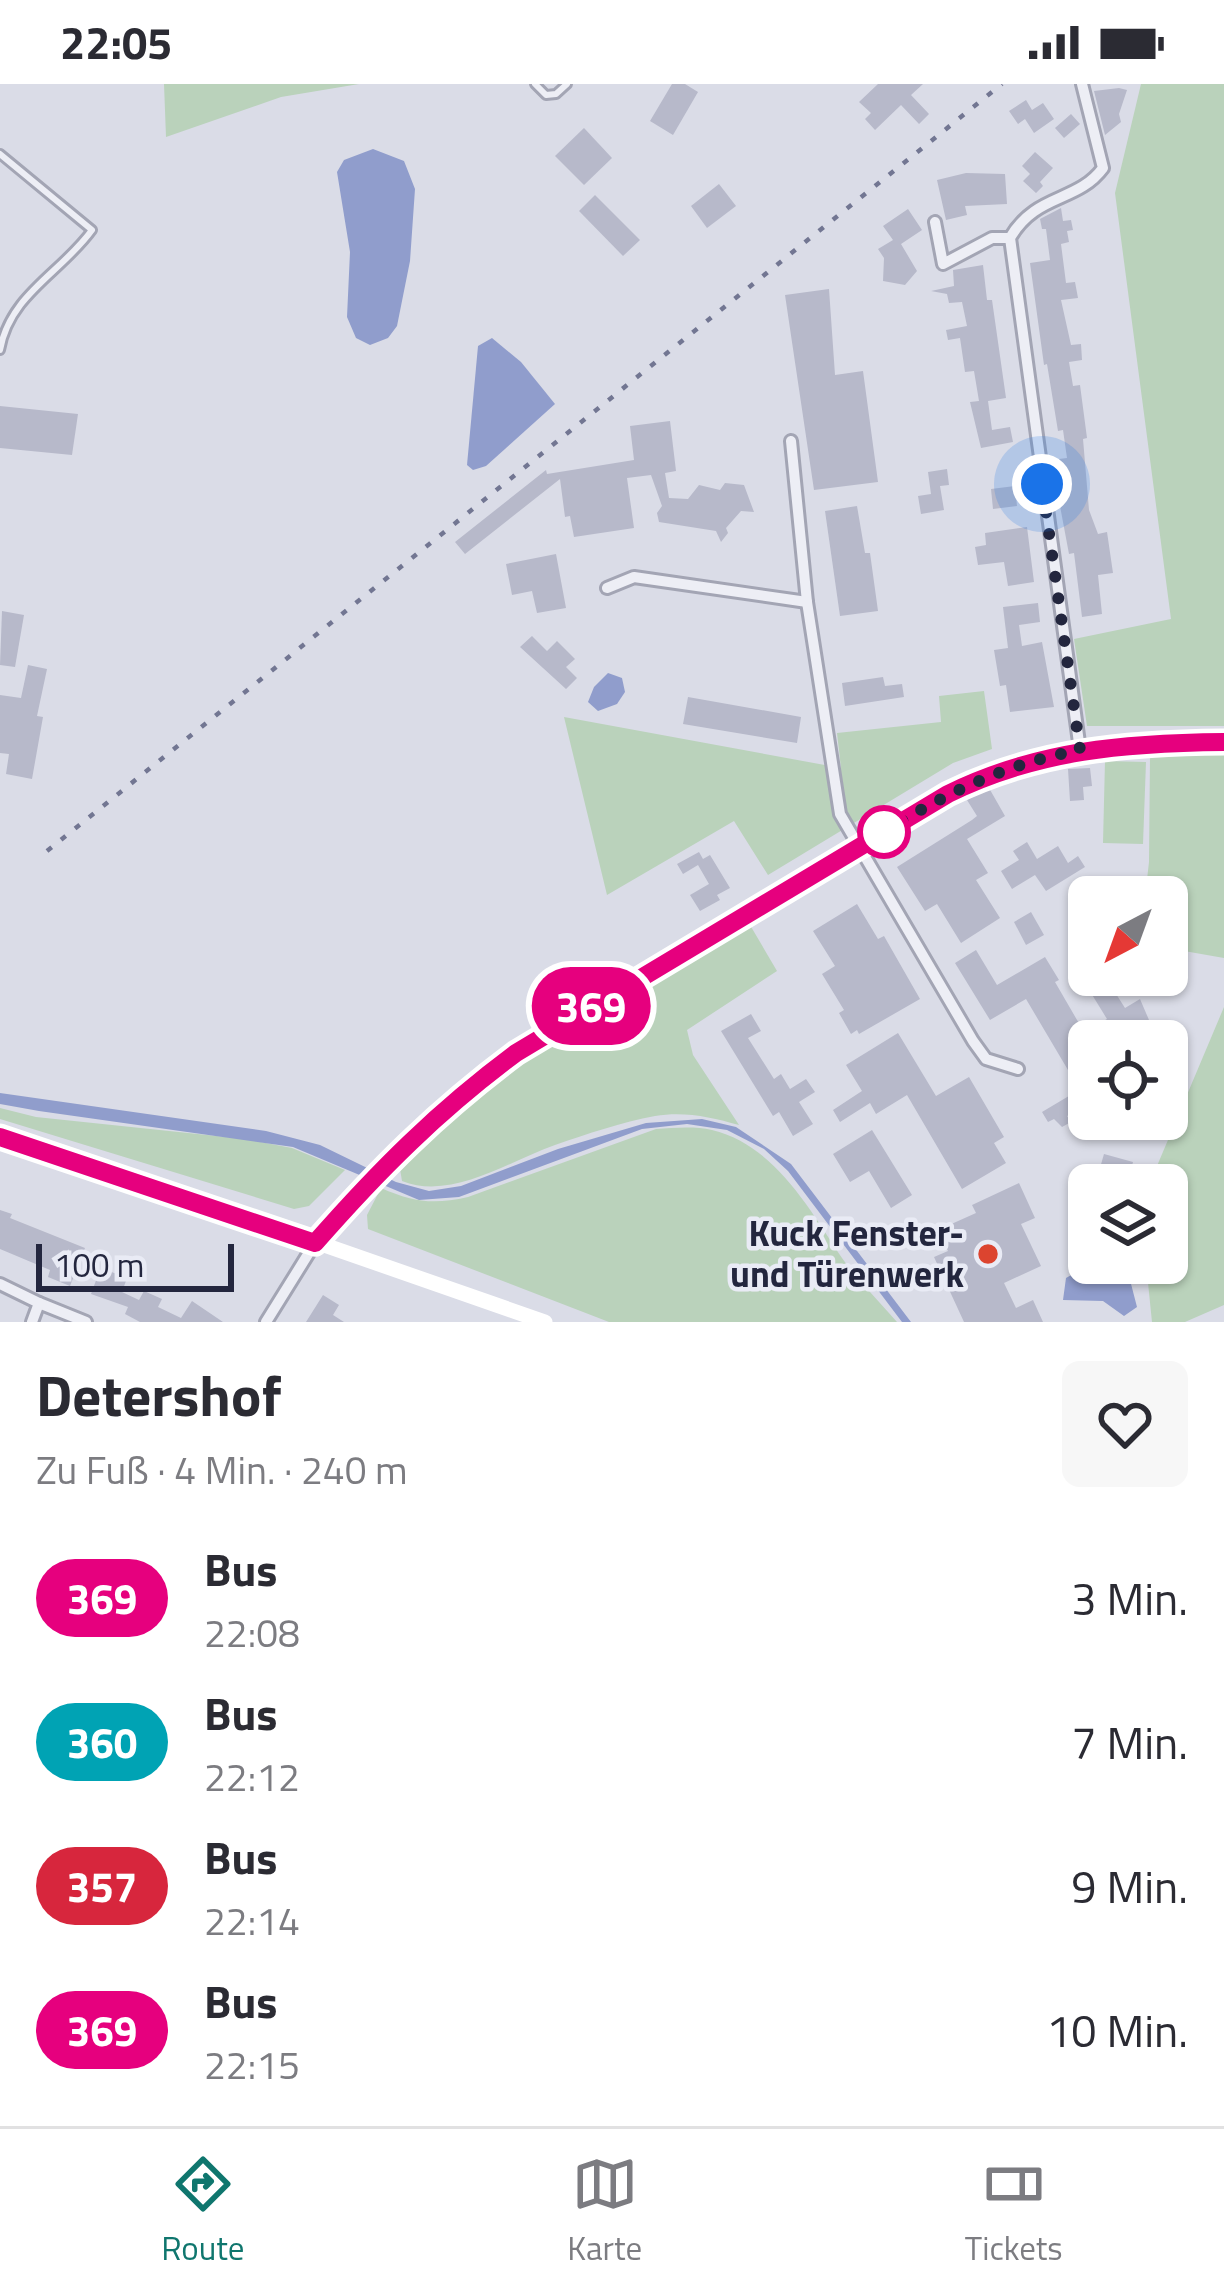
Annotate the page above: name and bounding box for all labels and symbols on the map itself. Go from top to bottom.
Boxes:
your location [1012,454,1072,514]
unlabelled marker [859,807,909,857]
north arrow [1068,876,1188,996]
line badge: 369 [522,967,660,1045]
place label: Kuck Fenster- und Türenwerk [730,1205,964,1301]
scale bar [36,1238,234,1291]
marker: Kuck Fenster- und Türenwerk [975,1241,1001,1267]

